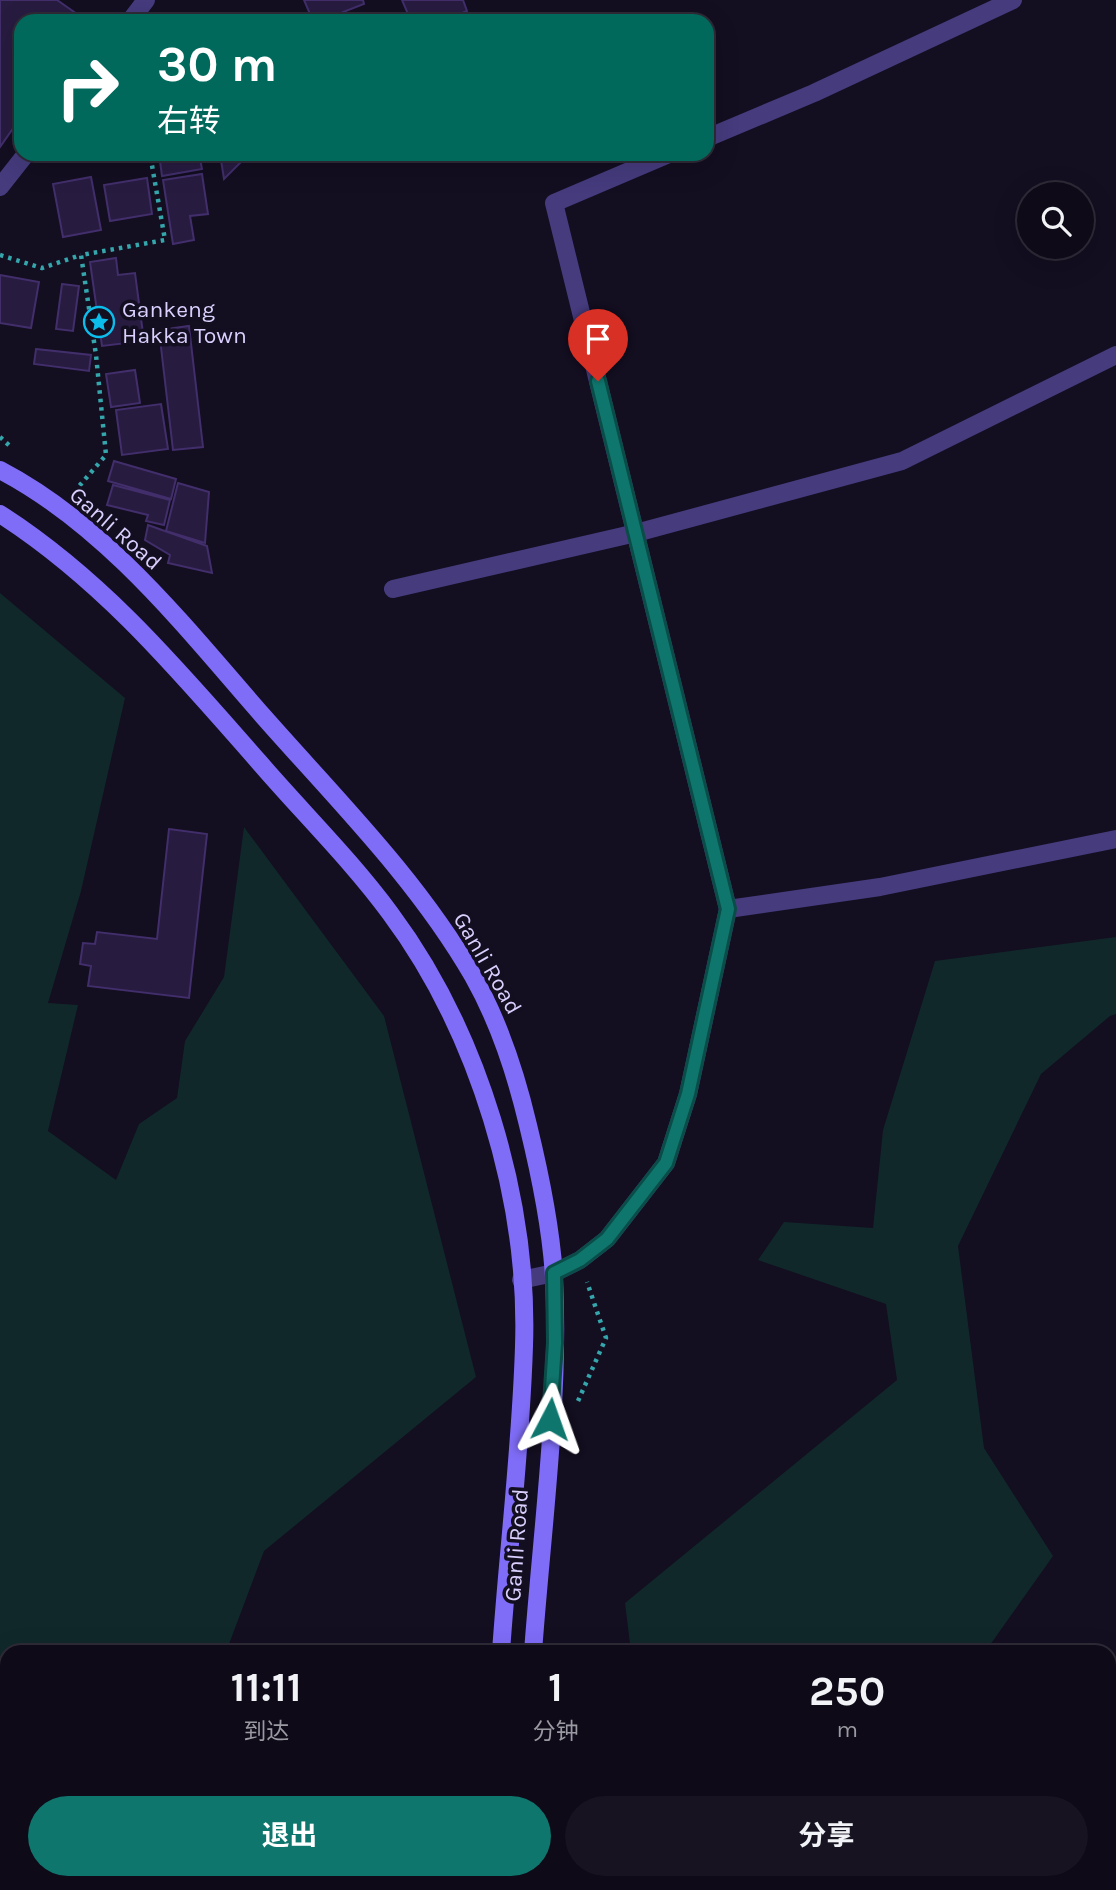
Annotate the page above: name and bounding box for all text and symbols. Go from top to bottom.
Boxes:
text: 30 m [157,36,277,93]
icon: right [42,42,133,133]
text: 右转 [157,103,221,140]
map controls [1017,182,1094,259]
button: search [1017,182,1094,259]
place label: Gankeng Hakka Town [122,296,247,349]
place icon: Gankeng Hakka Town [82,305,116,339]
pin [568,309,628,381]
icon: arrive [579,320,617,358]
street label: Ganli Road [64,481,167,576]
street label: Ganli Road [448,908,528,1019]
position arrow [513,1382,587,1456]
street label: Ganli Road [499,1488,534,1602]
text: 11:11 [231,1662,302,1712]
text: 1 [548,1662,563,1712]
text: 250 [809,1666,885,1716]
text: m [836,1716,858,1743]
text: 到达 [243,1718,289,1745]
text: 分钟 [532,1718,578,1745]
button: 退出 [28,1796,551,1876]
button: 分享 [565,1796,1088,1876]

